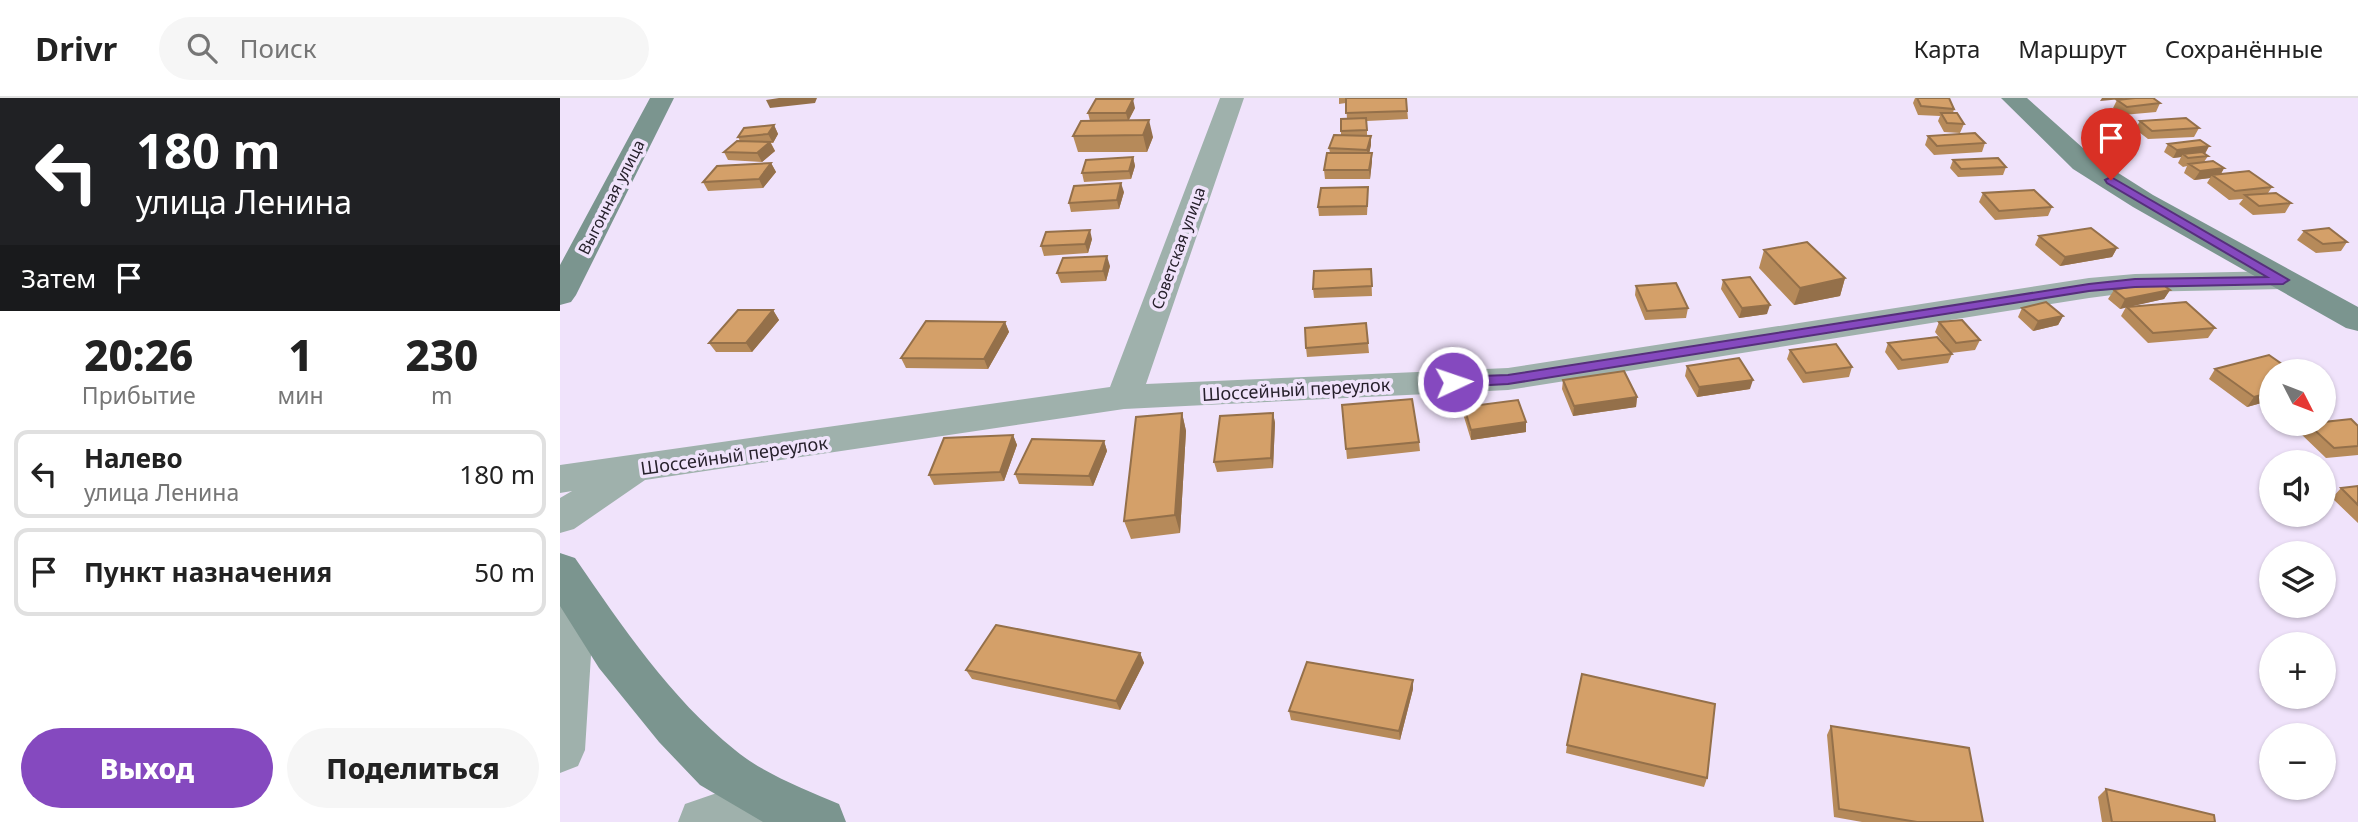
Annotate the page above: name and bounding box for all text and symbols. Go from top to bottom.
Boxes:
search box [159,17,649,80]
text: Drivr [35,26,117,71]
icon: search [183,29,221,67]
text: Поиск [239,30,317,66]
text: Карта [1913,32,1980,65]
text: Маршрут [2018,32,2127,65]
text: Сохранённые [2165,32,2323,65]
pin [2081,108,2141,180]
text: 180 m [136,117,281,183]
icon: arrive [2092,119,2130,157]
icon: left [21,126,112,217]
street label: Выгонная улица [573,136,649,258]
text: улица Ленина [136,180,352,223]
street label: Советская улица [1146,184,1210,312]
icon: arrive [110,259,148,297]
text: Затем [21,260,96,296]
text: 20:26 [84,326,193,383]
text: 1 [288,326,313,383]
text: 230 [405,326,478,383]
position arrow [1416,345,1490,419]
north arrow [2259,359,2336,436]
map controls [2259,359,2336,800]
street label: Шоссейный переулок [1201,372,1391,406]
text: Прибытие [82,379,196,411]
text: мин [278,379,324,411]
text: m [431,379,453,411]
street label: Шоссейный переулок [639,430,829,480]
text: Налево [84,440,183,476]
button: sound [2259,450,2336,527]
icon: left [25,455,63,493]
text: 180 m [459,456,535,492]
text: улица Ленина [84,476,239,508]
button: layers [2259,541,2336,618]
icon: arrive [25,553,63,591]
text: Пункт назначения [84,554,332,590]
text: 50 m [474,554,535,590]
button: + [2259,632,2336,709]
button: − [2259,723,2336,800]
button: Выход [21,728,273,808]
button: Поделиться [287,728,539,808]

